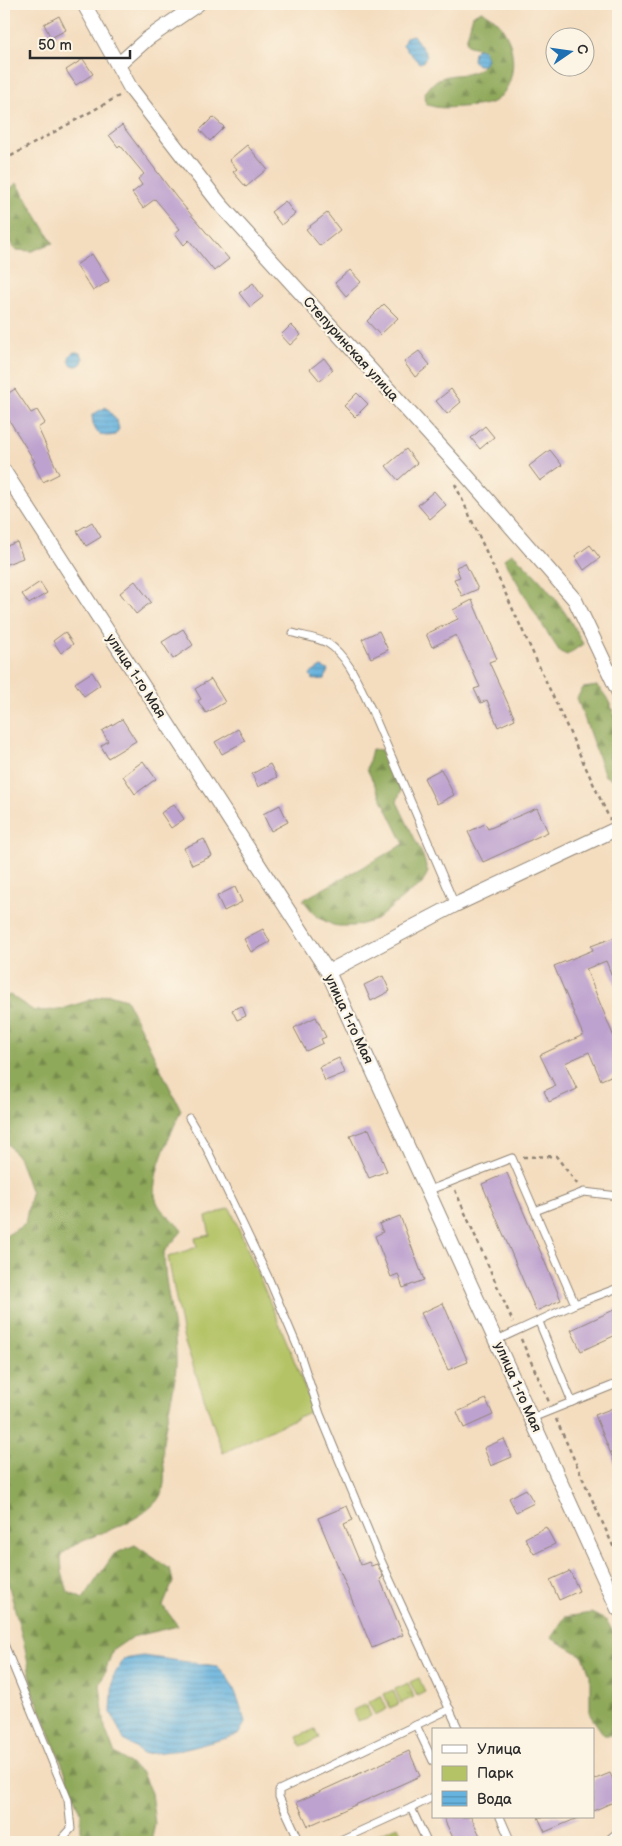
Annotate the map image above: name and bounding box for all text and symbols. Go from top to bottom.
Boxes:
scale bar [30,28,130,60]
north arrow [544,28,594,78]
text: 50 m [38,36,72,55]
text: С [573,43,592,56]
street label: Степуринская улица [300,293,403,405]
street label: улица 1-го Мая [102,631,170,722]
street label: улица 1-го Мая [321,971,377,1067]
street label: улица 1-го Мая [491,1339,546,1435]
legend [432,1728,594,1818]
text: Улица [477,1740,522,1759]
text: Парк [477,1764,514,1783]
text: Вода [477,1790,512,1809]

